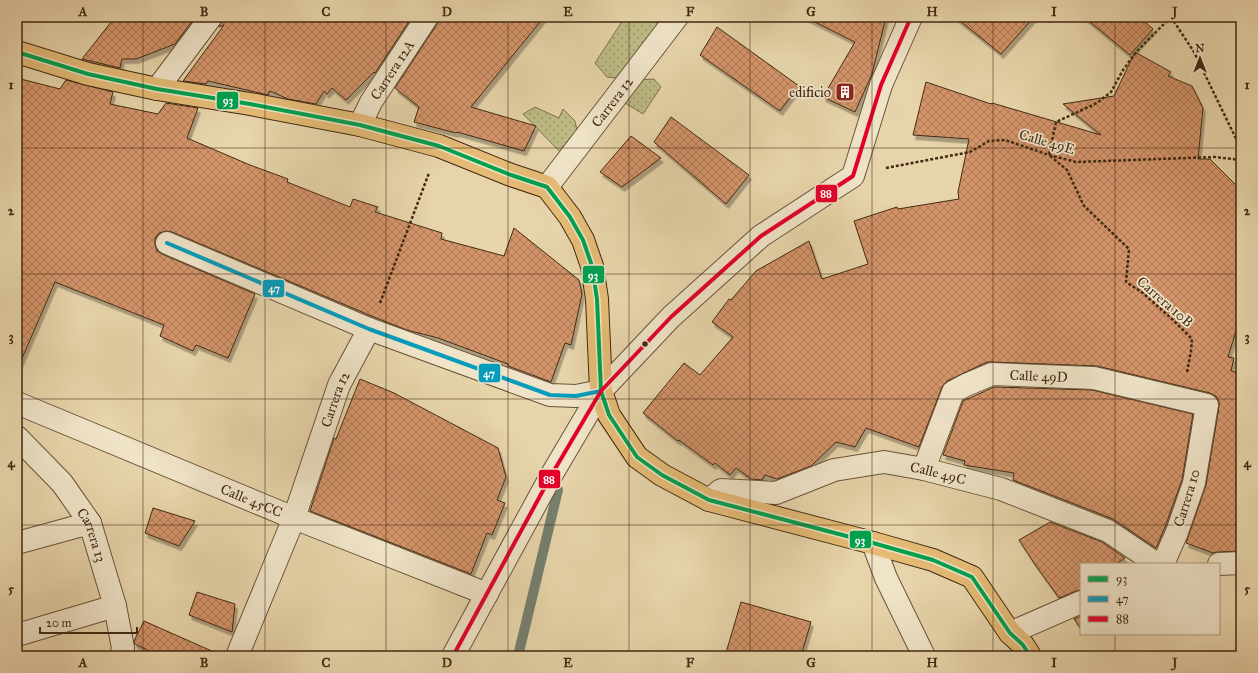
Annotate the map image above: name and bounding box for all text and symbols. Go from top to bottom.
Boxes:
text: A [78,4,88,20]
text: B [200,4,209,20]
text: C [322,4,331,20]
text: D [442,4,452,20]
text: E [563,4,573,20]
text: F [686,4,695,20]
text: G [806,4,816,20]
text: H [926,4,938,20]
text: I [1051,4,1057,20]
text: J [1170,4,1178,20]
street label: Carrera 12A [366,36,418,103]
north arrow [1180,38,1220,78]
text: N [1195,42,1205,55]
street label: Carrera 12 [588,74,637,130]
text: 1 [8,77,14,93]
text: 1 [1244,77,1250,93]
building icon: edificio [834,81,856,103]
place label: edificio [789,84,831,101]
line badge: 93 [216,91,239,110]
text: 93 [223,94,233,108]
street label: Calle 49E [1017,126,1077,158]
line badge: 88 [815,184,838,203]
text: 88 [820,187,832,200]
text: 2 [8,203,15,219]
text: 2 [1244,203,1251,219]
line badge: 93 [582,265,605,284]
text: 93 [588,269,598,283]
street label: Carrera 10B [1133,273,1197,331]
line badge: 47 [262,279,285,298]
text: 47 [268,282,280,296]
text: 3 [8,329,14,345]
text: 3 [1244,329,1250,345]
unlabelled marker [640,339,650,349]
line badge: 47 [478,363,501,383]
street label: Calle 49D [1009,366,1068,385]
text: 47 [483,367,495,381]
street label: Carrera 12 [317,368,353,429]
text: 4 [7,455,15,471]
text: 4 [1243,455,1251,471]
street label: Calle 49C [909,458,968,488]
street label: Carrera 10 [1170,467,1204,529]
line badge: 88 [538,469,561,489]
text: 88 [543,473,555,486]
street label: Calle 45CC [218,480,285,521]
street label: Carrera 13 [73,504,110,564]
line badge: 93 [849,530,872,549]
text: 93 [855,534,865,548]
legend [1080,563,1220,635]
text: 93 [1116,572,1127,586]
text: 5 [8,581,15,597]
text: 5 [1244,581,1251,597]
text: 47 [1116,592,1129,606]
scale bar [40,609,137,635]
text: 88 [1116,612,1129,626]
text: 20 m [46,616,72,630]
text: A [78,655,88,671]
text: B [200,655,209,671]
text: C [322,655,331,671]
text: D [442,655,452,671]
text: E [563,655,573,671]
text: F [686,655,695,671]
text: G [806,655,816,671]
text: H [926,655,938,671]
text: I [1051,655,1057,671]
text: J [1170,655,1178,671]

